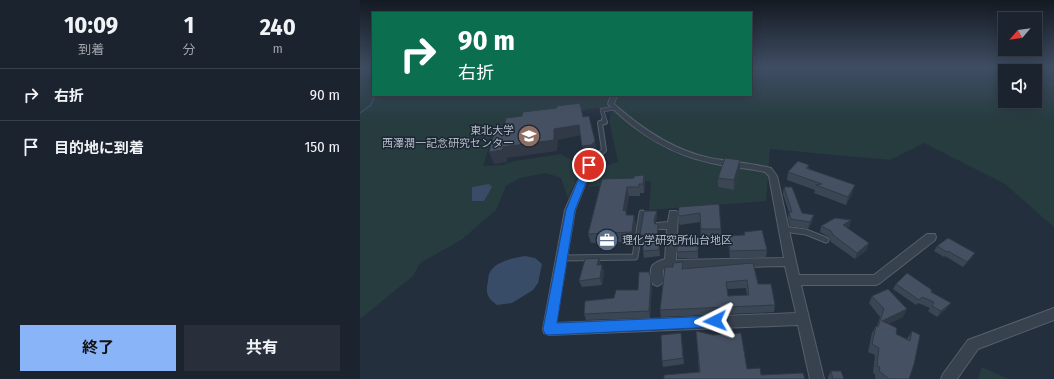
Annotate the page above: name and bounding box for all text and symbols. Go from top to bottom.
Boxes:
text: 10:09 [64,11,118,39]
text: 1 [184,11,194,39]
north arrow [998,12,1042,56]
map controls [998,12,1042,108]
text: 240 [260,13,296,41]
text: 90 m [458,24,515,57]
icon: right [392,28,444,80]
text: m [273,41,283,56]
text: 到着 [78,42,104,57]
text: 分 [182,42,196,57]
text: 右折 [458,62,494,84]
button: sound [998,64,1042,108]
icon: right [20,84,42,106]
text: 90 m [310,86,340,104]
text: 右折 [54,87,84,105]
school or university icon: 東北大学 西澤潤一記念研究センター [516,123,542,149]
place label: 東北大学 西澤潤一記念研究センター [382,124,514,150]
icon: arrive [20,136,42,158]
text: 150 m [304,138,340,156]
text: 目的地に到着 [54,139,144,157]
pin [572,148,606,182]
icon: arrive [578,154,600,176]
office icon: 理化学研究所仙台地区 [594,227,620,253]
place label: 理化学研究所仙台地区 [622,234,732,247]
position arrow [694,300,736,342]
button: 終了 [20,325,176,371]
button: 共有 [184,325,340,371]

